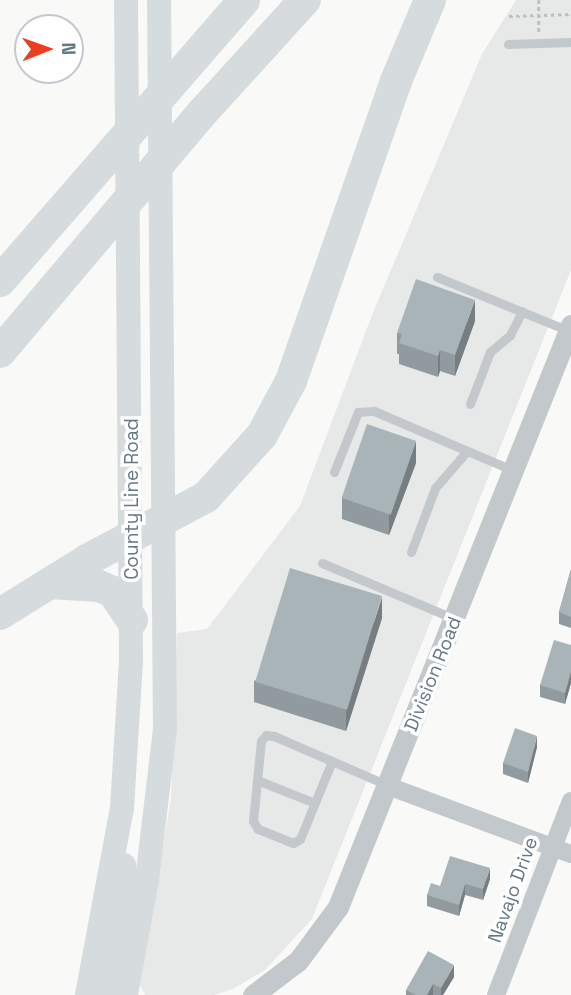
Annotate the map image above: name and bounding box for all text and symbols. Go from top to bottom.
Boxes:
north arrow [14,14,84,84]
text: N [56,42,81,55]
street label: County Line Road [121,418,143,580]
street label: Division Road [400,613,466,735]
street label: Navajo Drive [483,834,543,946]

